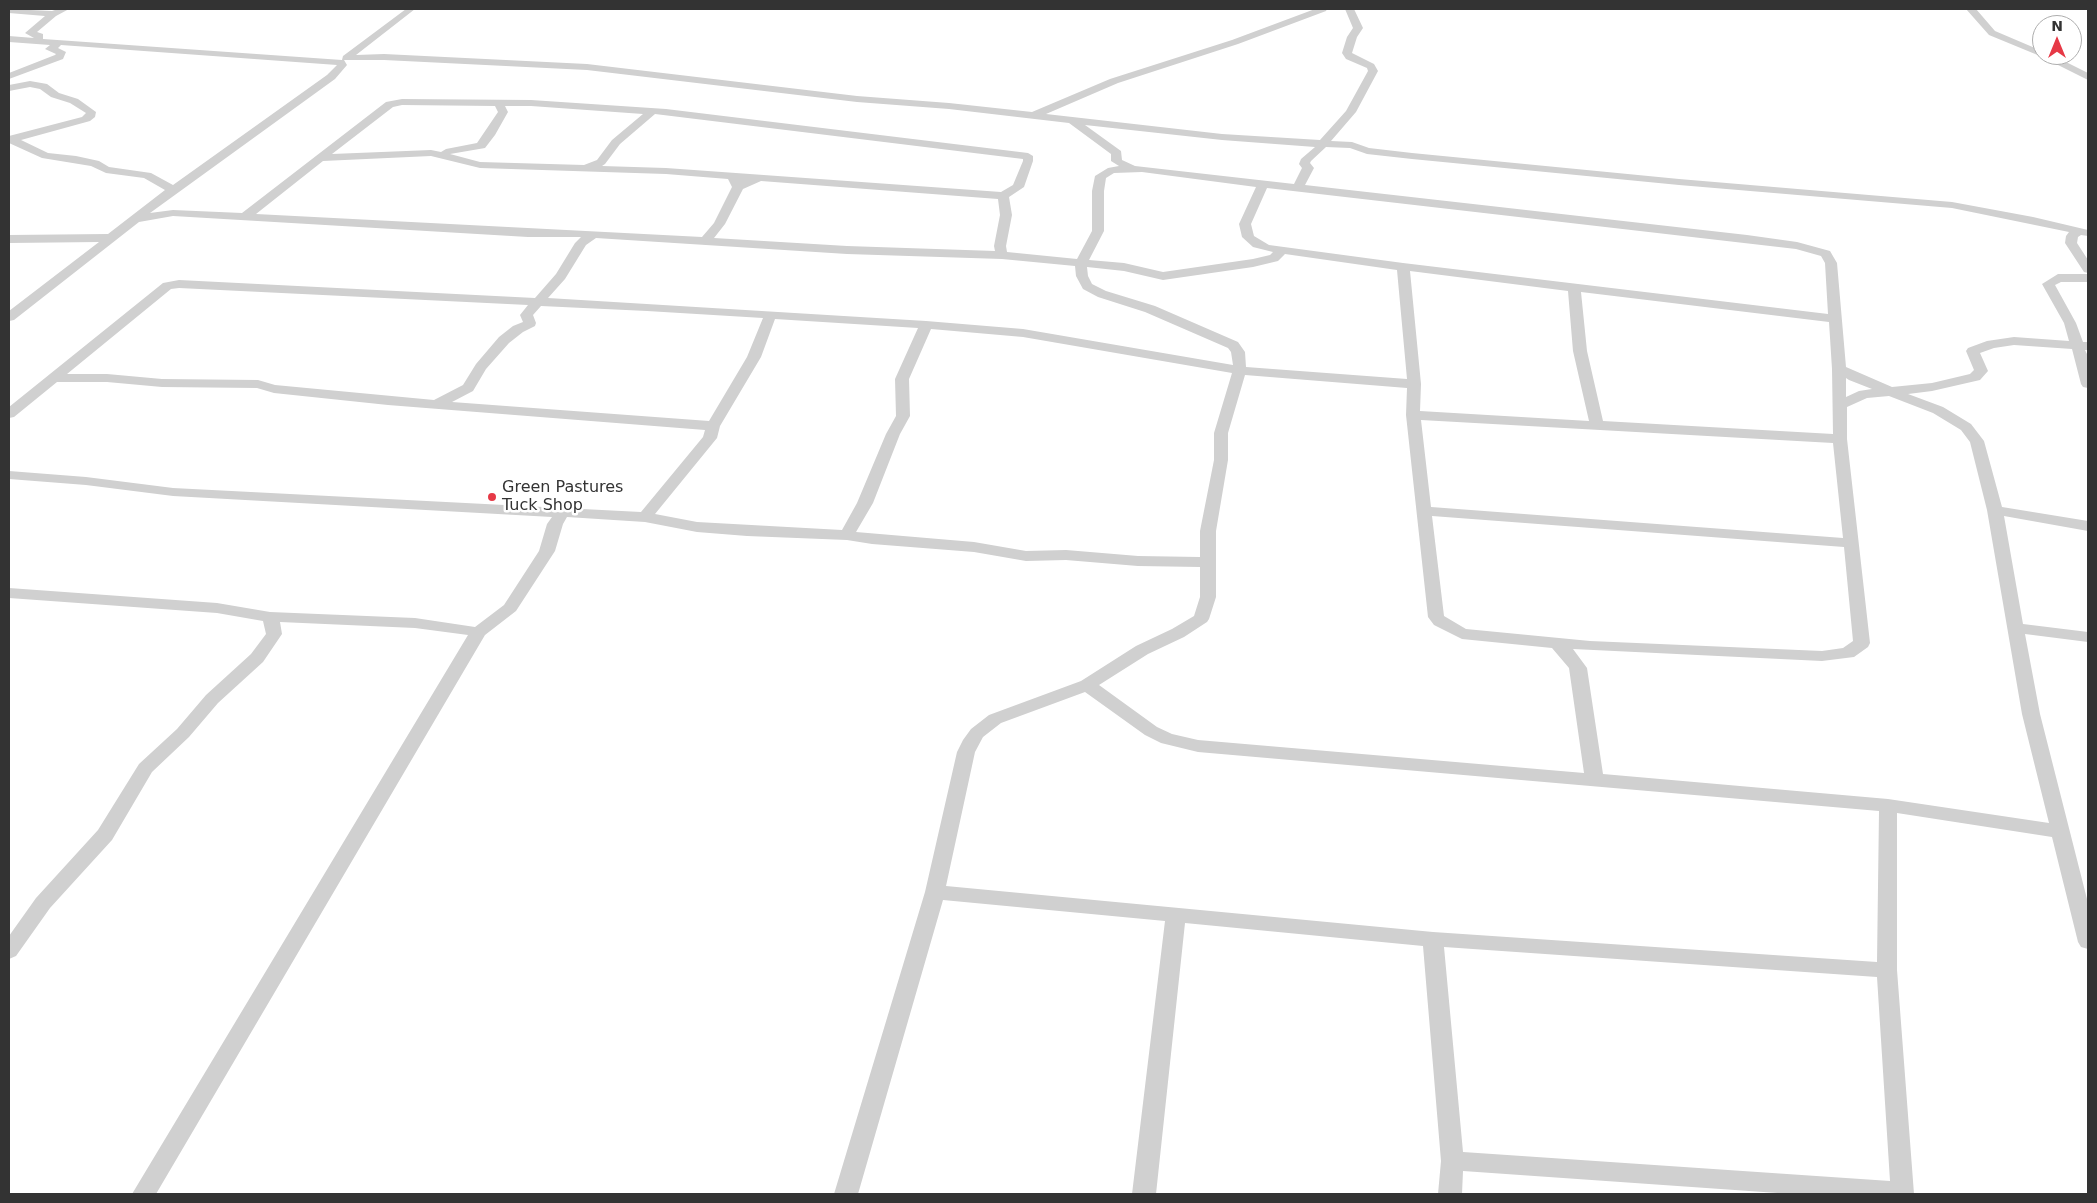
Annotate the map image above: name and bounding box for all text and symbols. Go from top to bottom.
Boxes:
north arrow [2032,15,2082,65]
text: N [2051,18,2063,34]
place label: Green Pastures Tuck Shop [502,478,623,516]
marker: Green Pastures Tuck Shop [486,491,498,503]

